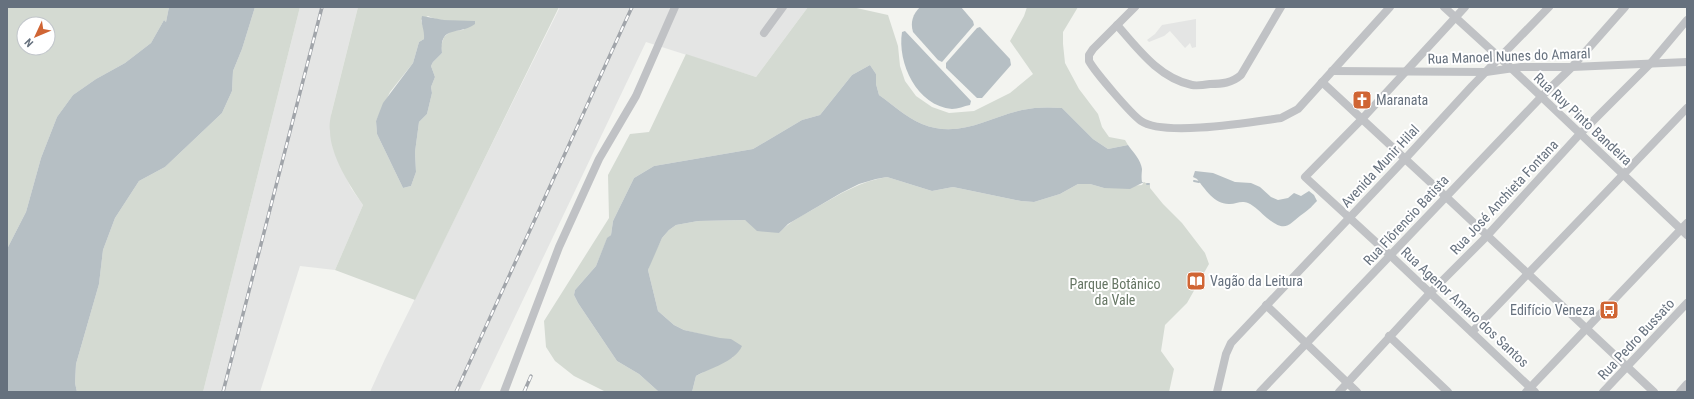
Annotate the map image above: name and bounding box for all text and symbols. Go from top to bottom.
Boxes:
north arrow [16,16,56,56]
text: N [22,35,36,50]
street label: Rua Manoel Nunes do Amaral [1427,45,1591,67]
street label: Rua Ruy Pinto Bandeira [1531,70,1635,168]
church icon: Maranata [1351,89,1373,111]
place label: Maranata [1376,92,1428,108]
street label: Avenida Munir Hilal [1338,121,1422,211]
street label: Rua José Anchieta Fontana [1447,136,1561,258]
street label: Rua Flôrencio Batista [1360,172,1452,268]
street label: Rua Agenor Amaro dos Santos [1398,244,1532,370]
library icon: Vagão da Leitura [1185,270,1207,292]
place label: Vagão da Leitura [1210,273,1303,289]
park label: Parque Botânico da Vale [1069,276,1161,308]
street label: Rua Pedro Bussato [1594,295,1678,383]
bus stop icon: Edifício Veneza [1598,299,1620,321]
place label: Edifício Veneza [1510,302,1595,318]

